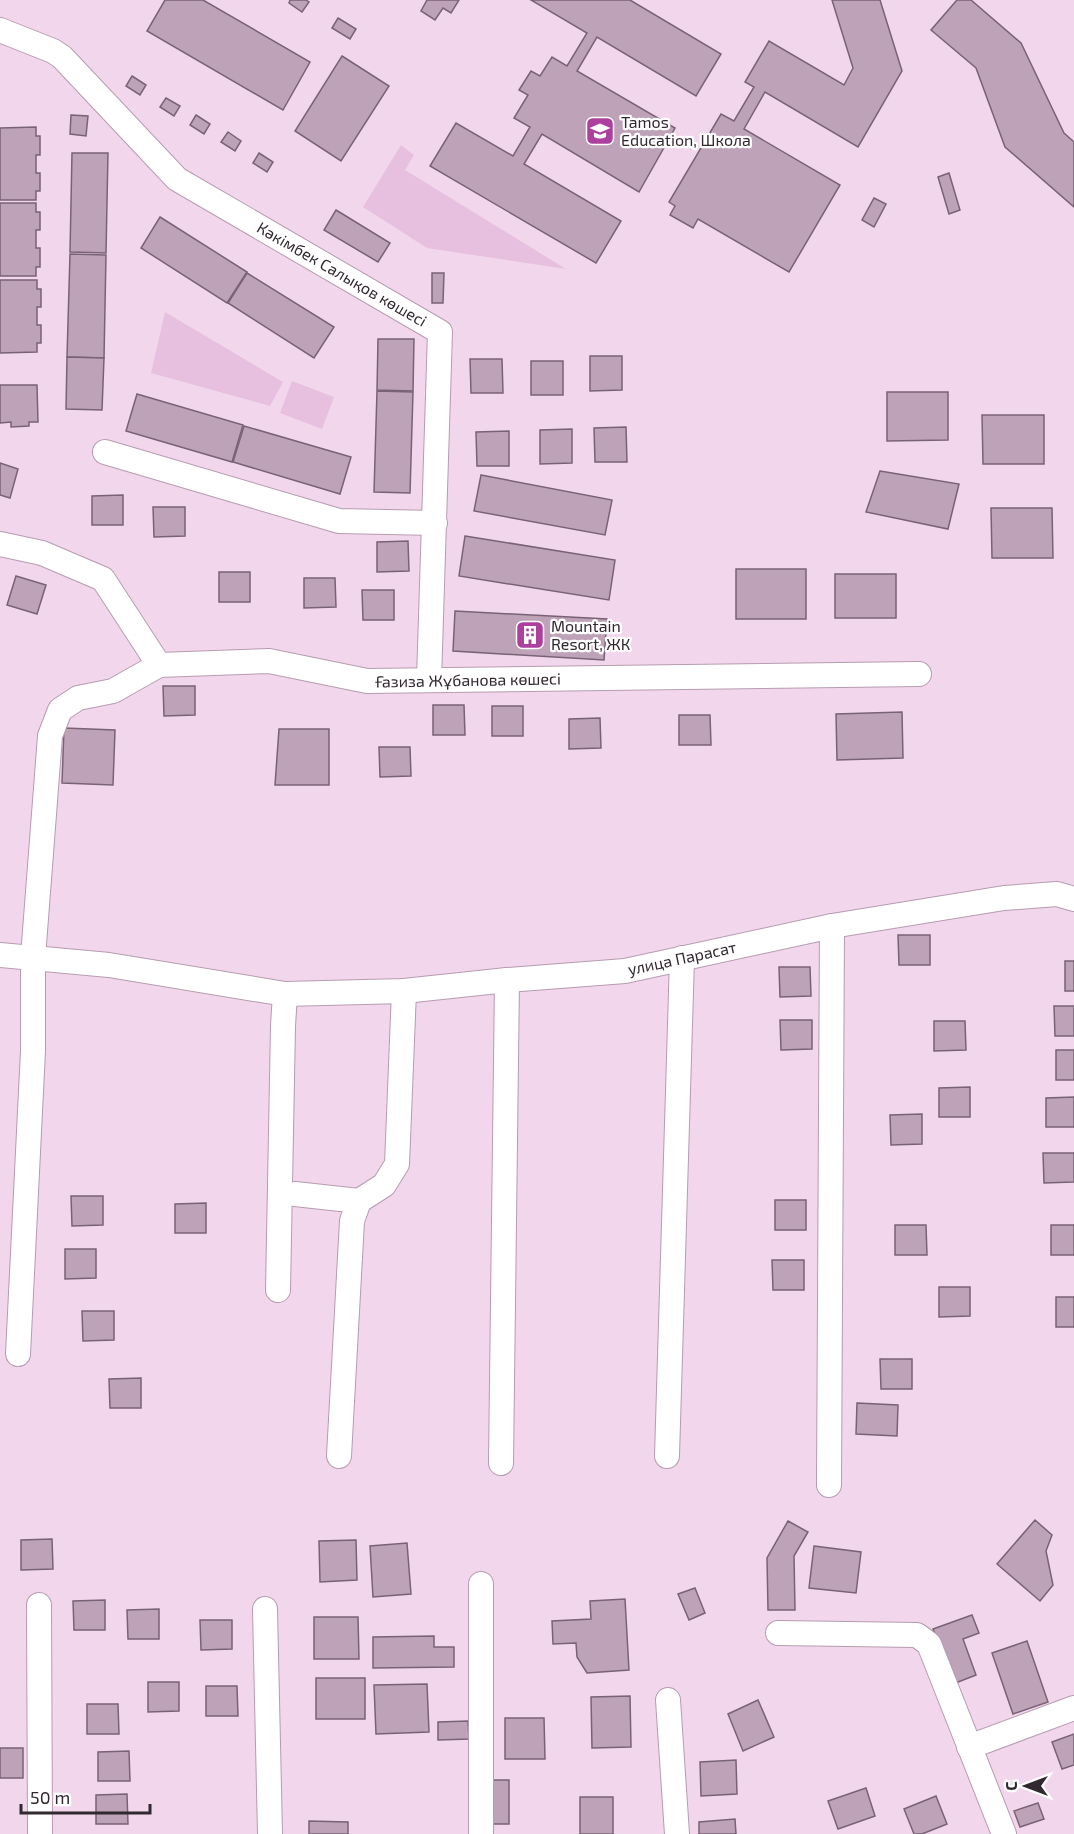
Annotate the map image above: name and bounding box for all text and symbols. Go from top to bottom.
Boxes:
place label: Tamos Education, Школа [621,112,751,149]
school or university icon: Tamos Education, Школа [584,115,616,147]
street label: Кәкімбек Салықов көшесі [254,217,430,330]
place label: Mountain Resort, ЖК [551,616,631,653]
building icon: Mountain Resort, ЖК [514,619,546,651]
street label: Ғазиза Жұбанова көшесі [375,668,561,691]
street label: улица Парасат [626,937,738,979]
north arrow [996,1756,1056,1816]
scale bar [21,1777,150,1815]
text: С [1001,1781,1020,1791]
text: 50 m [30,1786,70,1808]

